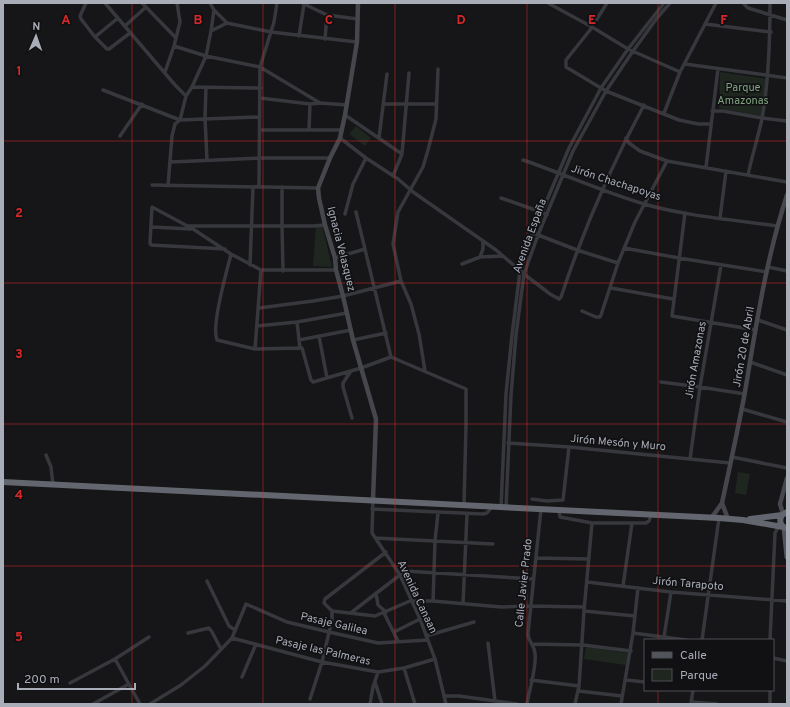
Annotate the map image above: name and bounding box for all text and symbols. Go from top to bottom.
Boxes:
text: A [61,13,71,29]
text: B [194,13,203,29]
text: C [325,13,333,29]
text: D [456,13,466,29]
text: E [588,13,596,29]
text: F [720,13,728,29]
north arrow [16,16,56,56]
text: N [32,20,41,34]
text: 1 [16,64,22,80]
park label: Parque Amazonas [717,81,769,108]
street label: Jirón Chachapoyas [569,162,663,204]
street label: Avenida España [510,197,550,275]
street label: Ignacia Velasquez [324,205,358,293]
text: 2 [15,206,23,222]
street label: Jirón 20 de Abril [730,305,758,389]
street label: Jirón Amazonas [682,320,710,400]
text: 3 [15,347,23,363]
street label: Jirón Mesón y Muro [570,432,666,454]
text: 4 [15,488,23,504]
street label: Calle Javier Prado [512,538,536,628]
street label: Avenida Canaan [394,558,440,636]
street label: Jirón Tarapoto [652,574,724,594]
street label: Pasaje Galilea [299,609,369,639]
text: 5 [15,630,23,646]
street label: Pasaje las Palmeras [274,633,372,669]
legend [644,639,774,691]
text: Calle [680,648,707,664]
scale bar [18,665,135,691]
text: Parque [680,668,718,684]
text: 200 m [24,672,60,688]

